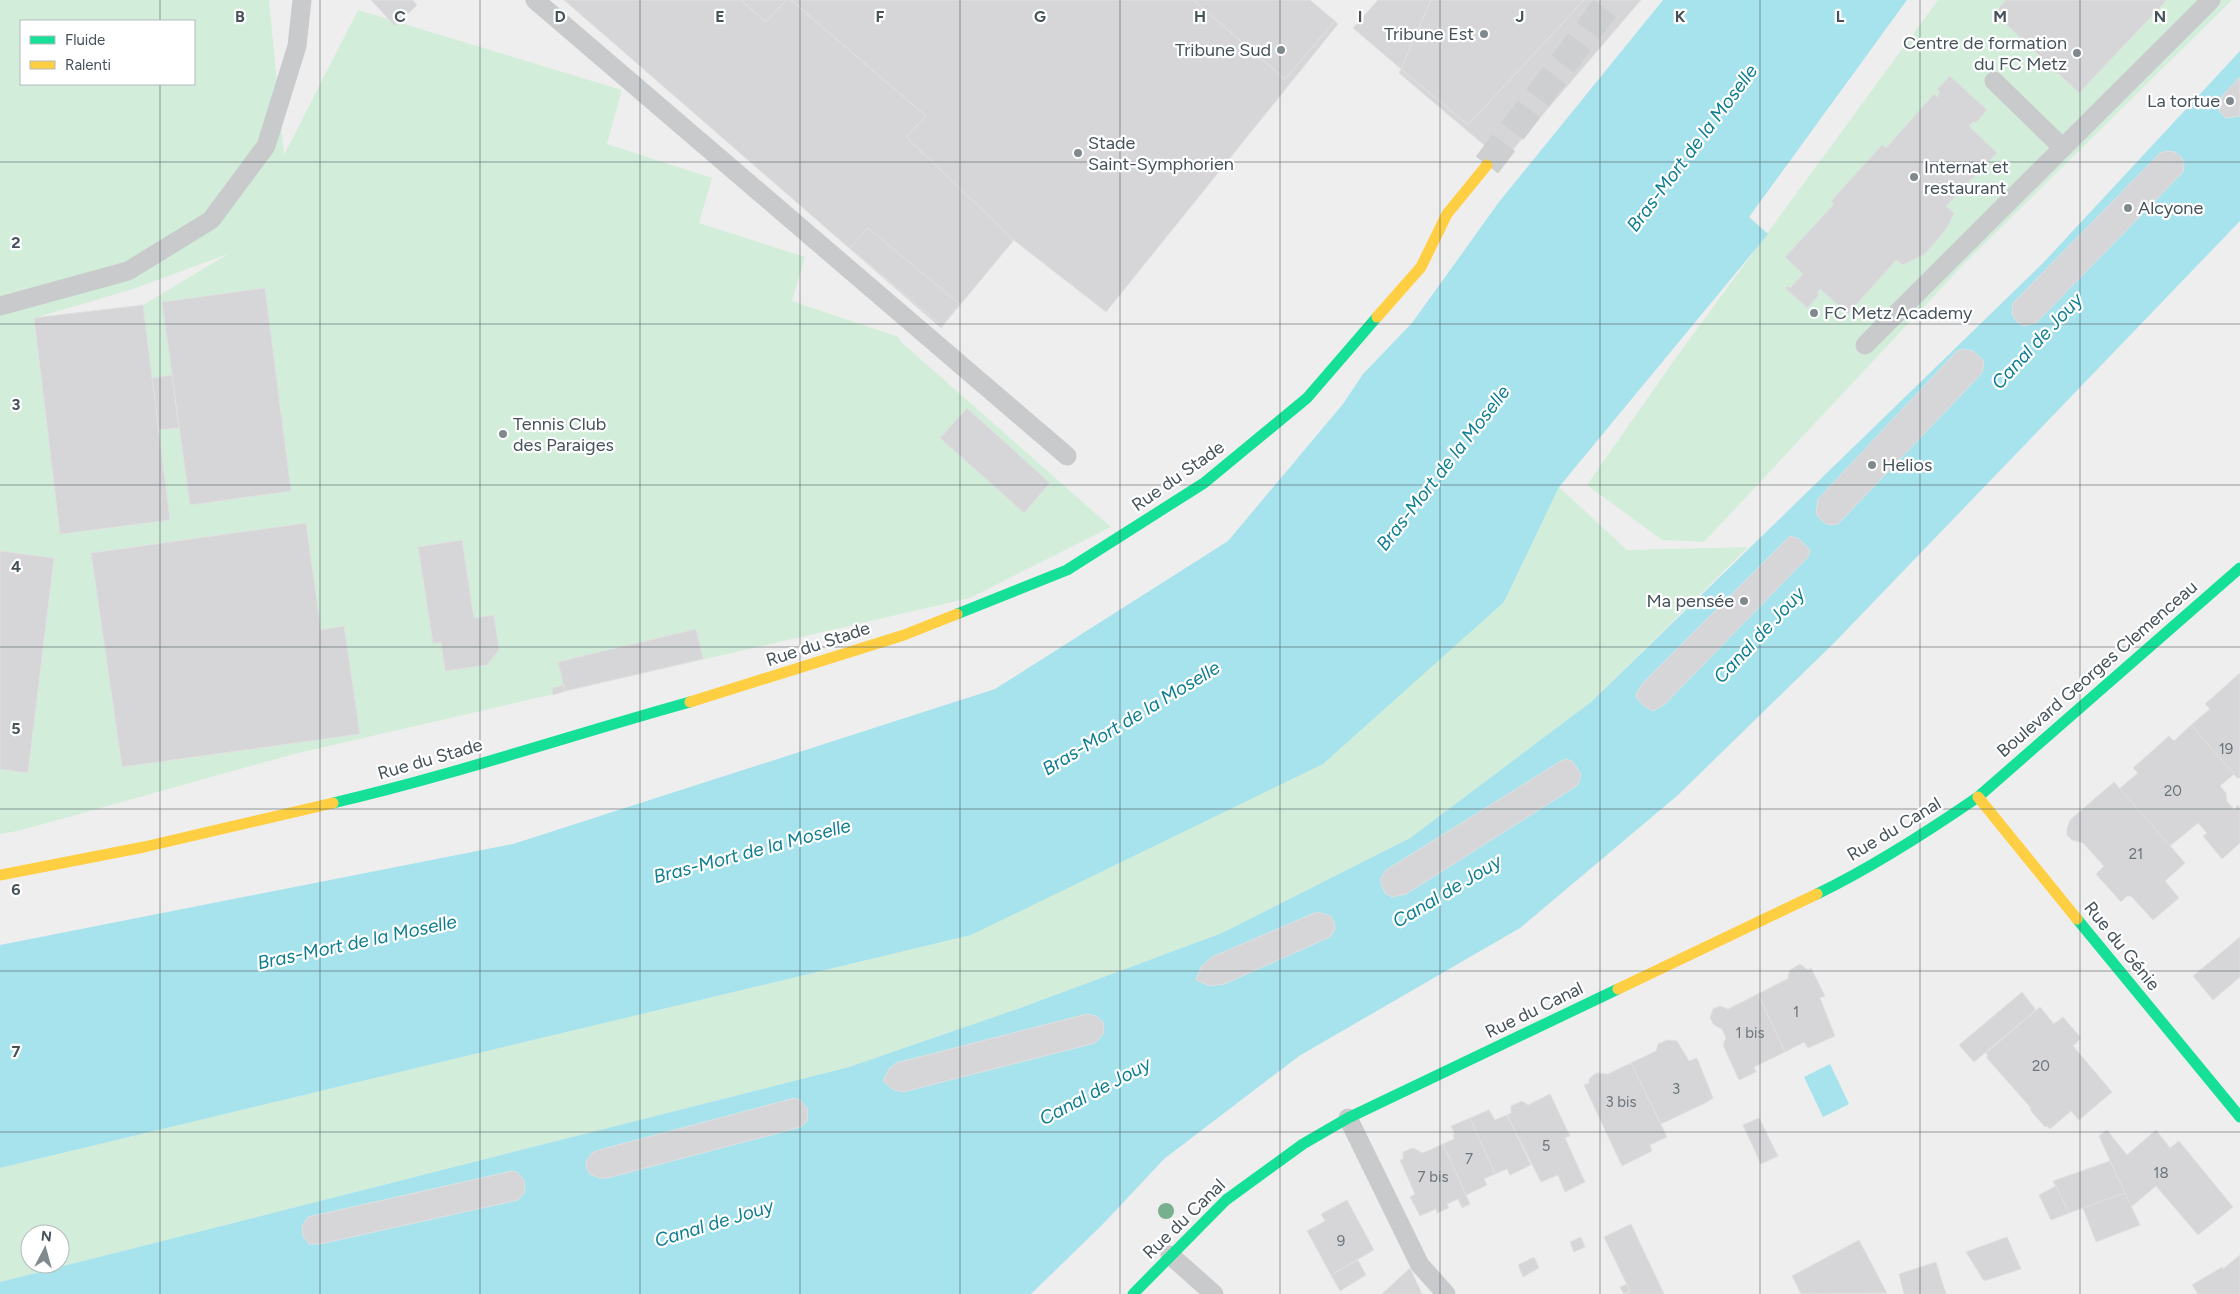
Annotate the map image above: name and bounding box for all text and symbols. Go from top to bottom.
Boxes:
text: B [235,7,245,26]
text: C [394,7,406,26]
text: D [554,7,566,26]
text: E [715,7,725,26]
text: F [876,7,885,26]
text: G [1034,7,1046,26]
text: H [1194,7,1206,26]
text: I [1358,7,1362,26]
text: J [1516,7,1524,26]
text: K [1675,7,1686,26]
text: L [1836,7,1845,26]
text: M [1993,7,2007,26]
text: N [2154,7,2166,26]
legend [20,20,195,85]
place label: Tribune Est [1384,23,1474,45]
marker: Tribune Est [1478,28,1490,40]
text: Fluide [65,31,105,49]
place label: Centre de formation du FC Metz [1903,32,2067,75]
place label: Tribune Sud [1175,39,1271,61]
marker: Tribune Sud [1275,44,1287,56]
marker: Centre de formation du FC Metz [2071,47,2083,59]
text: Ralenti [65,56,111,74]
water label: Bras-Mort de la Moselle [1622,59,1763,236]
place label: La tortue [2147,90,2220,112]
marker: La tortue [2224,95,2236,107]
place label: Stade Saint-Symphorien [1088,132,1234,175]
marker: Stade Saint-Symphorien [1072,147,1084,159]
place label: Internat et restaurant [1924,156,2009,199]
marker: Internat et restaurant [1908,171,1920,183]
place label: Alcyone [2138,197,2203,219]
marker: Alcyone [2122,202,2134,214]
text: 2 [11,233,21,252]
water label: Canal de Jouy [1987,287,2088,394]
place label: FC Metz Academy [1824,302,1973,324]
marker: FC Metz Academy [1808,307,1820,319]
water label: Bras-Mort de la Moselle [1371,380,1515,555]
text: 3 [12,395,21,414]
place label: Tennis Club des Paraiges [513,413,614,456]
marker: Tennis Club des Paraiges [497,428,509,440]
street label: Rue du Stade [1127,436,1229,516]
place label: Helios [1882,454,1932,476]
marker: Helios [1866,459,1878,471]
text: 4 [11,557,21,576]
street label: Boulevard Georges Clemenceau [1992,576,2202,762]
water label: Canal de Jouy [1709,581,1810,688]
place label: Ma pensée [1647,590,1734,612]
marker: Ma pensée [1738,595,1750,607]
street label: Rue du Stade [763,617,873,671]
water label: Bras-Mort de la Moselle [1038,655,1225,780]
text: 5 [11,719,21,738]
street label: Rue du Stade [375,733,485,784]
house number: 19 [2219,740,2233,758]
house number: 20 [2164,782,2182,800]
street label: Rue du Canal [1843,792,1945,866]
water label: Bras-Mort de la Moselle [651,813,854,888]
house number: 21 [2129,845,2143,863]
water label: Canal de Jouy [1388,849,1507,933]
text: 6 [11,880,21,899]
street label: Rue du Génie [2079,897,2165,995]
water label: Bras-Mort de la Moselle [255,909,459,974]
street label: Rue du Canal [1482,977,1586,1043]
house number: 1 [1793,1003,1799,1021]
house number: 1 bis [1735,1024,1765,1042]
text: 7 [12,1042,21,1061]
water label: Canal de Jouy [1035,1051,1156,1130]
house number: 20 [2032,1057,2050,1075]
house number: 3 [1672,1080,1680,1098]
house number: 3 bis [1605,1093,1637,1111]
house number: 5 [1542,1137,1550,1155]
house number: 7 [1465,1150,1473,1168]
house number: 18 [2153,1164,2169,1182]
house number: 7 bis [1417,1168,1449,1186]
street label: Rue du Canal [1138,1174,1230,1264]
water label: Canal de Jouy [652,1194,777,1252]
north arrow [20,1224,70,1274]
text: N [40,1228,53,1246]
house number: 9 [1337,1232,1345,1250]

